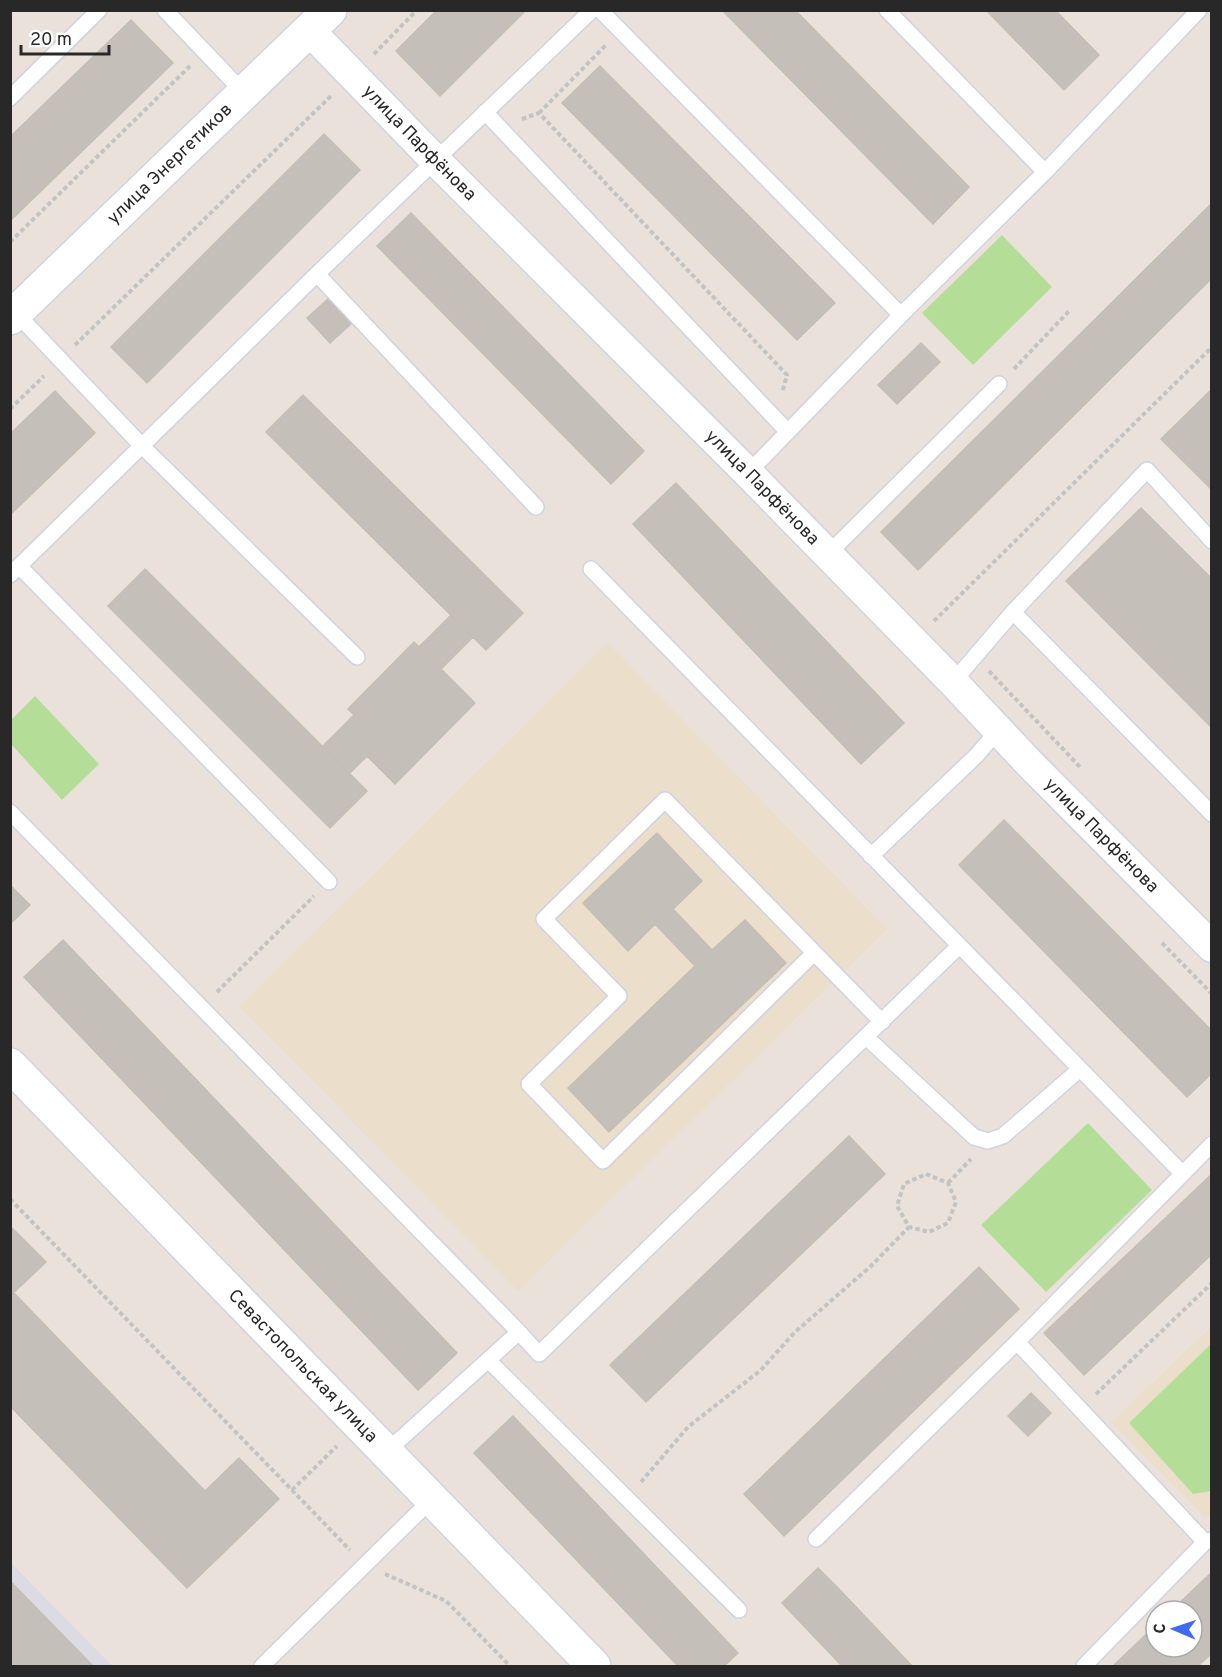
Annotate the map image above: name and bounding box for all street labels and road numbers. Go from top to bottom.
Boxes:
street label: улица Парфёнова [357,80,481,206]
street label: улица Энергетиков [102,99,237,230]
street label: улица Парфёнова [700,425,824,550]
street label: улица Парфёнова [1039,773,1164,898]
street label: Севастопольская улица [223,1285,382,1448]

